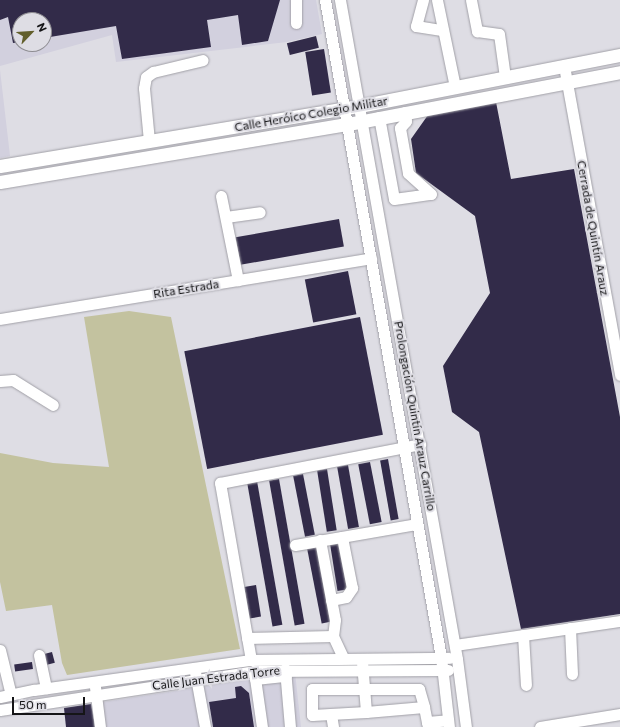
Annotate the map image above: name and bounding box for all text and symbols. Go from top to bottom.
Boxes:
north arrow [12,12,52,52]
text: N [35,21,50,34]
street label: Calle Heróico Colegio Militar [233,93,389,135]
street label: Cerrada de Quintín Arauz [574,159,612,297]
street label: Rita Estrada [152,277,220,301]
street label: Prolongación Quintín Arauz Carrillo [391,320,439,512]
street label: Calle Juan Estrada Torre [151,663,281,693]
scale bar [14,689,87,715]
text: 50 m [19,697,47,711]

